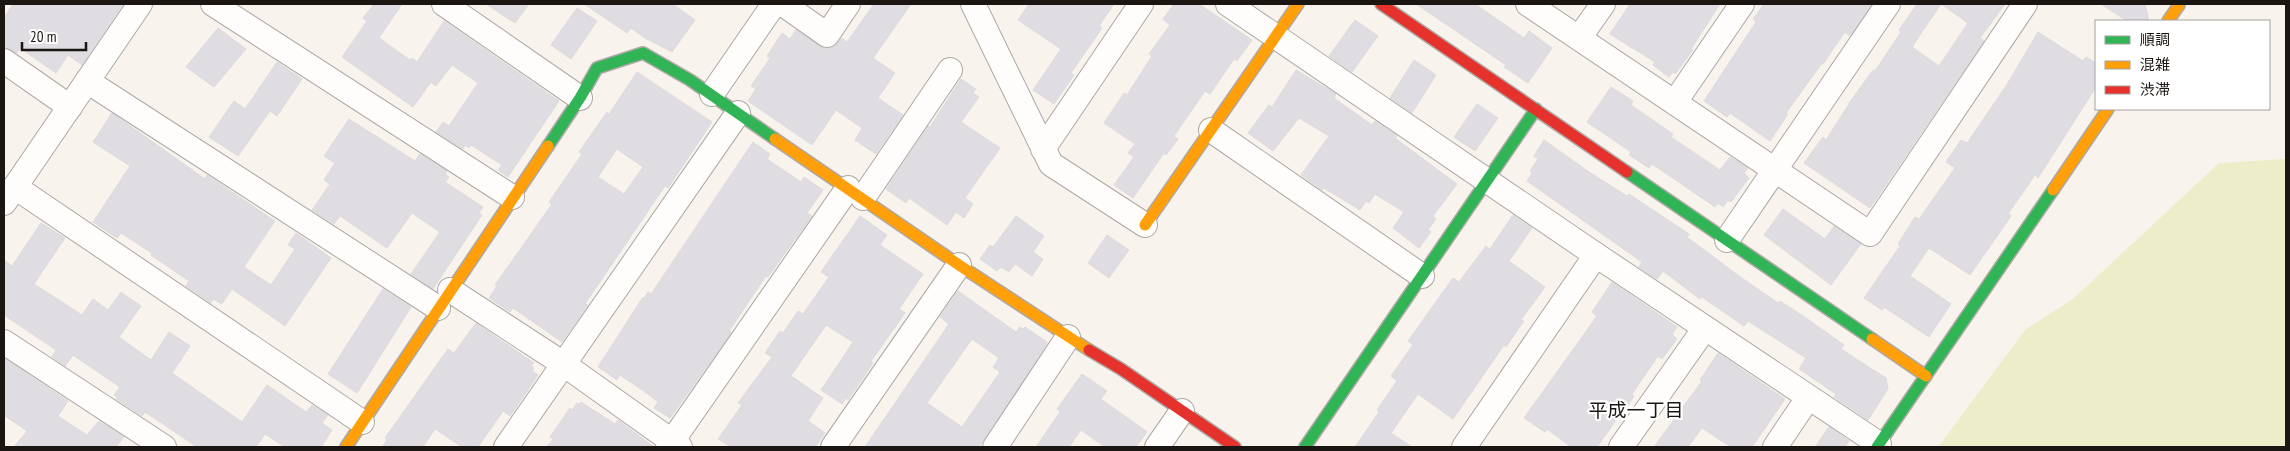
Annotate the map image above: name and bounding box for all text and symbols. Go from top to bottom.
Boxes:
scale bar [22,20,86,52]
legend [2095,20,2270,110]
text: 20 m [30,27,56,46]
text: 順調 [2140,30,2170,49]
text: 混雑 [2140,55,2170,74]
text: 渋滞 [2140,80,2170,99]
district label: 平成一丁目 [1588,398,1684,422]

